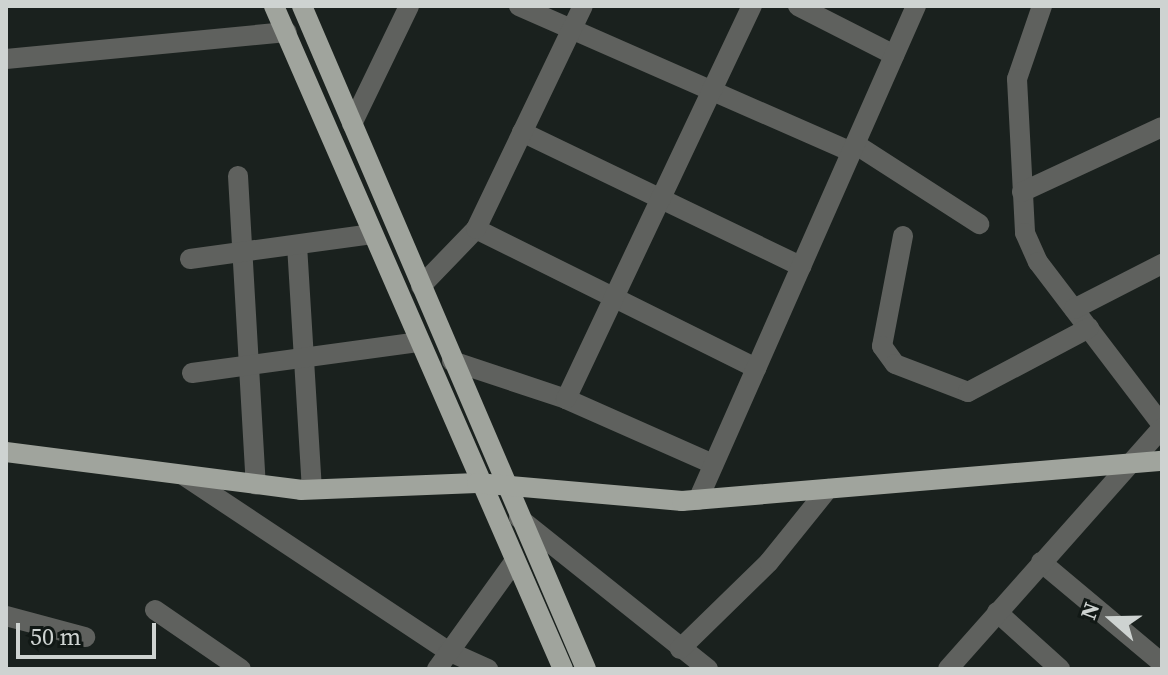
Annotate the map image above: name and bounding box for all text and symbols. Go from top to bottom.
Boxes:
north arrow [1072,579,1152,659]
text: N [1073,598,1106,623]
scale bar [20,607,160,657]
text: 50 m [30,620,81,653]

